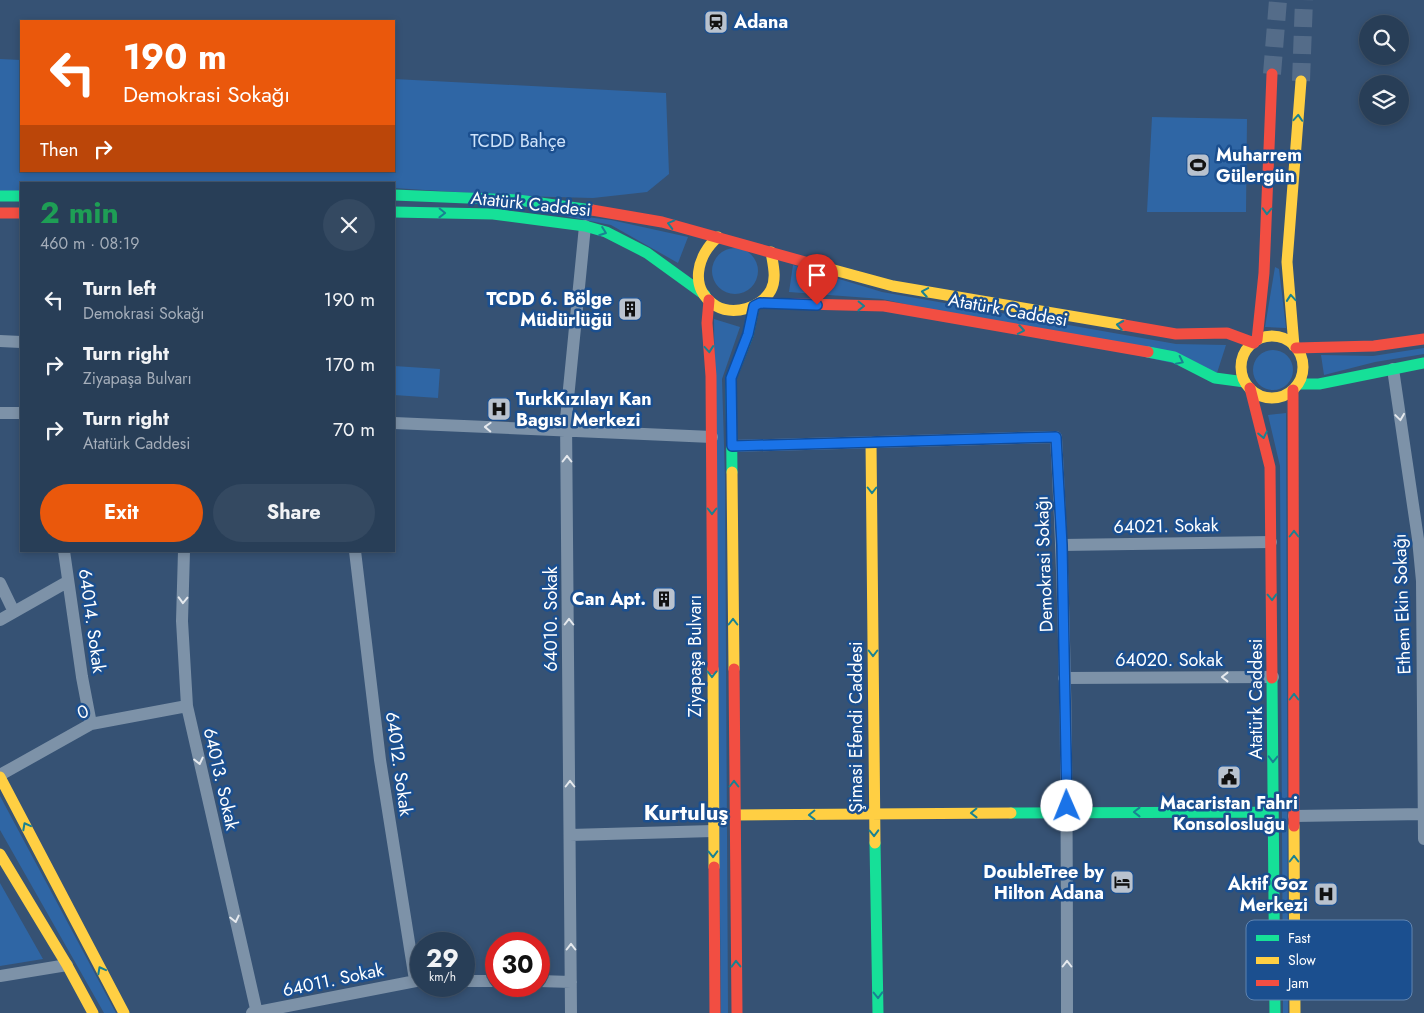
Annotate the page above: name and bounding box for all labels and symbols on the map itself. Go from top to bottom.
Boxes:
station icon: Adana [703,9,729,35]
place label: Adana [733,9,788,35]
one-way arrow [1293,114,1304,122]
park label: TCDD Bahçe [470,128,566,154]
place label: Muharrem Gülergün [1216,142,1302,189]
sports icon: Muharrem Gülergün [1185,152,1211,178]
street label: Atatürk Caddesi [470,185,592,223]
one-way arrow [1261,207,1272,215]
one-way arrow [439,208,447,218]
one-way arrow [666,219,675,230]
one-way arrow [598,225,607,236]
pin [796,254,838,305]
place label: TCDD 6. Bölge Müdürlüğü [486,286,612,333]
one-way arrow [921,287,930,297]
street label: Atatürk Caddesi [946,287,1070,333]
one-way arrow [1286,294,1297,302]
building icon: TCDD 6. Bölge Müdürlüğü [617,296,643,322]
one-way arrow [857,300,865,311]
one-way arrow [1116,320,1124,330]
one-way arrow [1017,325,1025,335]
one-way arrow [703,345,714,353]
one-way arrow [1175,355,1184,365]
place label: TurkKızılayı Kan Bagısı Merkezi [516,386,652,433]
hospital icon: TurkKızılayı Kan Bagısı Merkezi [486,396,512,422]
one-way arrow [1395,413,1405,421]
one-way arrow [484,422,492,432]
one-way arrow [1257,431,1268,440]
one-way arrow [562,455,572,463]
one-way arrow [867,487,877,495]
street label: Demokrasi Sokağı [1029,495,1059,633]
one-way arrow [707,508,717,515]
street label: 64021. Sokak [1113,512,1219,540]
one-way arrow [1289,530,1299,538]
street label: Ethem Ekin Sokağı [1387,533,1417,675]
street label: 64010. Sokak [538,566,564,672]
street label: 64014. Sokak [72,567,112,675]
place label: Can Apt. [572,586,646,612]
building icon: Can Apt. [651,586,677,612]
one-way arrow [1267,593,1278,601]
street label: Ziyapaşa Bulvarı [682,595,708,717]
one-way arrow [178,596,188,604]
one-way arrow [564,618,574,626]
one-way arrow [728,618,739,626]
street label: Atatürk Caddesi [1243,639,1269,759]
street label: Şimasi Efendi Caddesi [843,641,869,813]
street label: 64020. Sokak [1115,647,1223,673]
one-way arrow [868,650,878,657]
one-way arrow [707,670,717,678]
one-way arrow [1220,672,1228,682]
one-way arrow [1289,693,1299,700]
street label: 0 [73,698,93,726]
street label: 64012. Sokak [379,710,419,818]
street label: 64013. Sokak [197,725,245,833]
one-way arrow [194,756,204,765]
one-way arrow [1268,756,1279,764]
public building icon: Macaristan Fahri Konsolosluğu [1216,764,1242,790]
position arrow [1040,779,1092,831]
one-way arrow [565,780,575,788]
one-way arrow [729,780,739,788]
place label: Macaristan Fahri Konsolosluğu [1160,790,1298,837]
district label: Kurtuluş [644,796,728,828]
one-way arrow [1132,807,1140,817]
one-way arrow [970,808,978,818]
one-way arrow [807,810,815,820]
one-way arrow [22,822,32,831]
one-way arrow [869,830,879,837]
one-way arrow [708,850,718,858]
one-way arrow [1289,855,1299,863]
place label: DoubleTree by Hilton Adana [983,859,1105,906]
hotel icon: DoubleTree by Hilton Adana [1109,869,1135,895]
place label: Aktif Goz Merkezi [1227,871,1309,918]
hospital icon: Aktif Goz Merkezi [1313,881,1339,907]
one-way arrow [229,915,240,924]
legend [1246,920,1412,1000]
text: Fast [1288,928,1311,948]
speed limit sign: 30 [485,932,550,997]
one-way arrow [566,943,576,950]
text: Slow [1288,950,1316,970]
street label: 64011. Sokak [280,957,386,1003]
one-way arrow [731,960,741,968]
one-way arrow [1062,960,1072,968]
one-way arrow [97,966,107,975]
text: Jam [1286,973,1309,993]
one-way arrow [872,992,883,1000]

